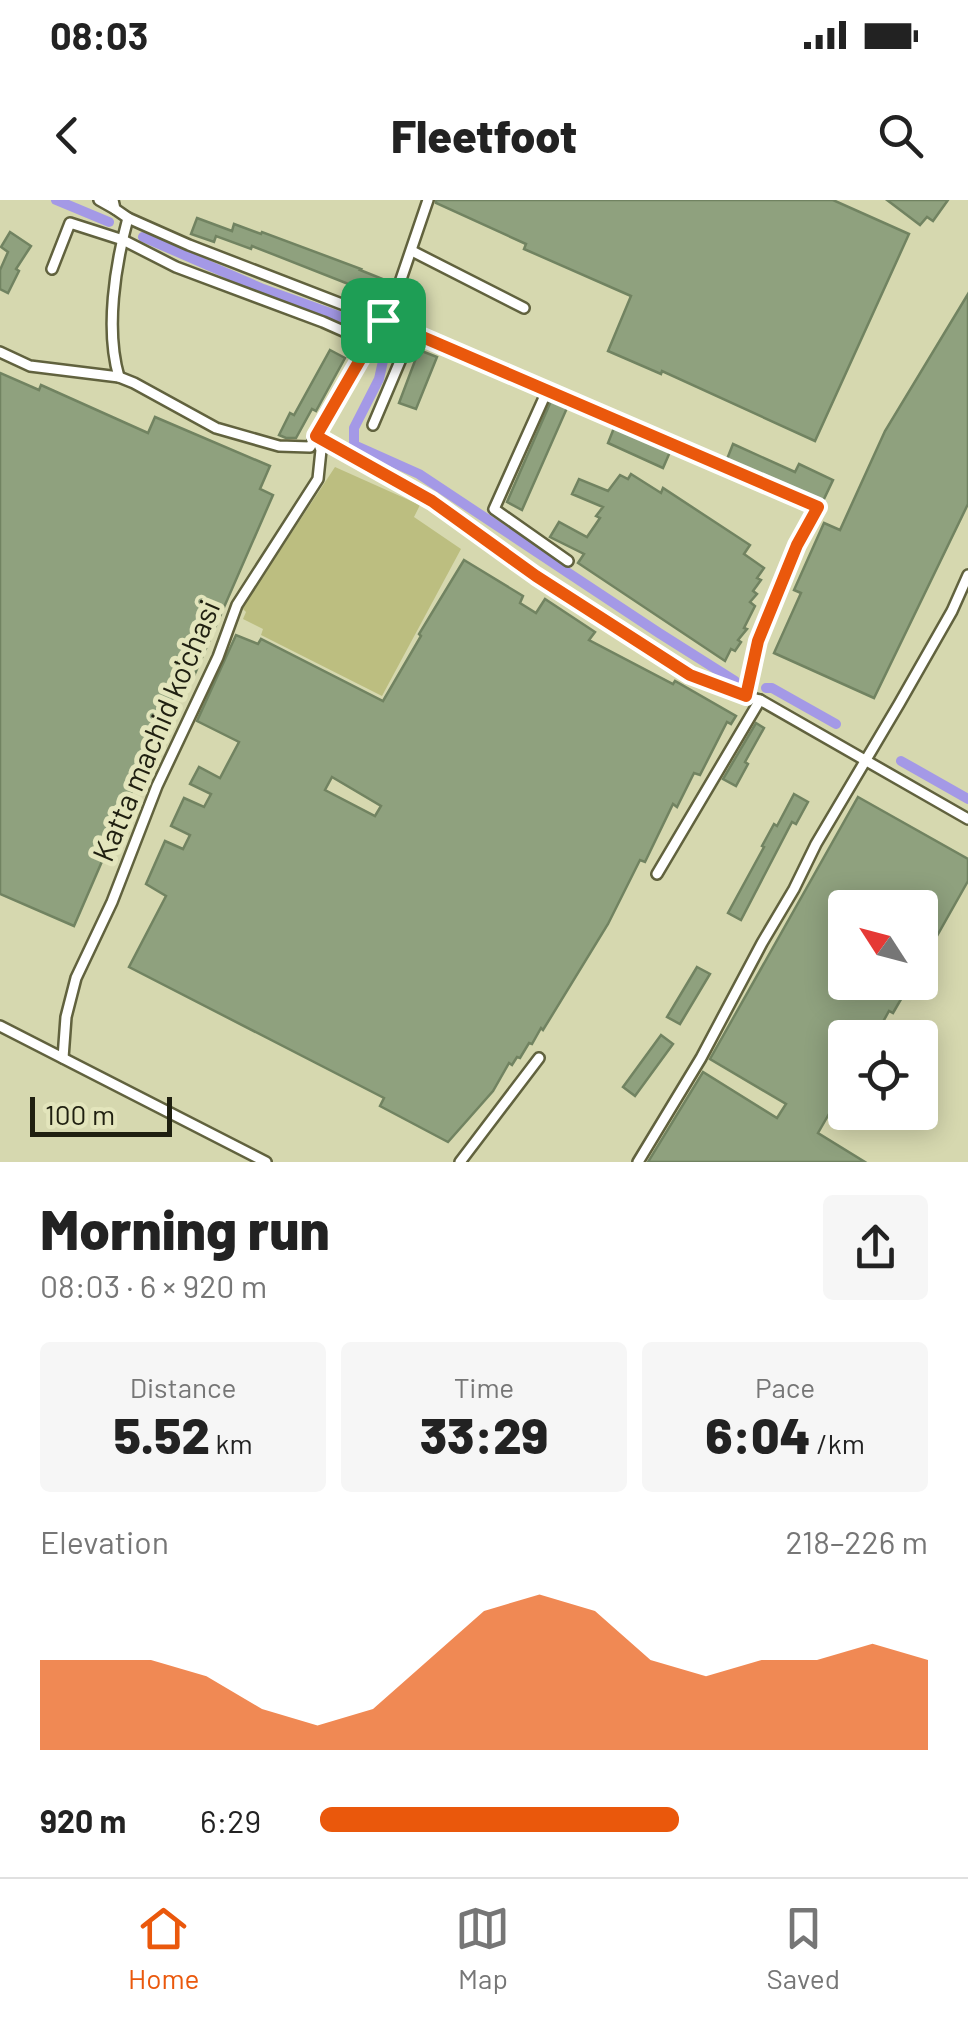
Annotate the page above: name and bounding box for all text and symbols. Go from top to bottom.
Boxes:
text: 08:03 [50,12,148,58]
icon: back [40,108,95,163]
text: Fleetfoot [391,108,577,162]
icon: search [873,108,928,163]
pin [341,278,426,363]
icon: arrive [356,293,411,348]
street label: Katta machid ko'chasi [84,594,227,866]
north arrow [828,890,938,1000]
map controls [828,890,938,1130]
button: locate [828,1020,938,1130]
scale bar [30,1092,172,1136]
text: 100 m [45,1097,115,1131]
text: Morning run [40,1195,330,1261]
button: share [823,1195,928,1300]
text: 08:03 · 6 × 920 m [40,1266,267,1304]
text: Distance [130,1370,236,1404]
text: Time [454,1370,514,1404]
text: Pace [755,1370,815,1404]
text: 5.52 [113,1404,210,1464]
text: 33:29 [420,1404,548,1464]
text: 6:04 [705,1404,811,1464]
text: km [210,1426,253,1460]
text: /km [811,1426,865,1460]
text: Elevation [40,1522,169,1560]
text: 218–226 m [785,1522,928,1560]
text: 920 m [40,1801,126,1839]
text: 6:29 [200,1801,261,1839]
tab: Home [128,1901,199,1995]
tab: Map [455,1901,510,1995]
tab: Saved [767,1901,840,1995]

